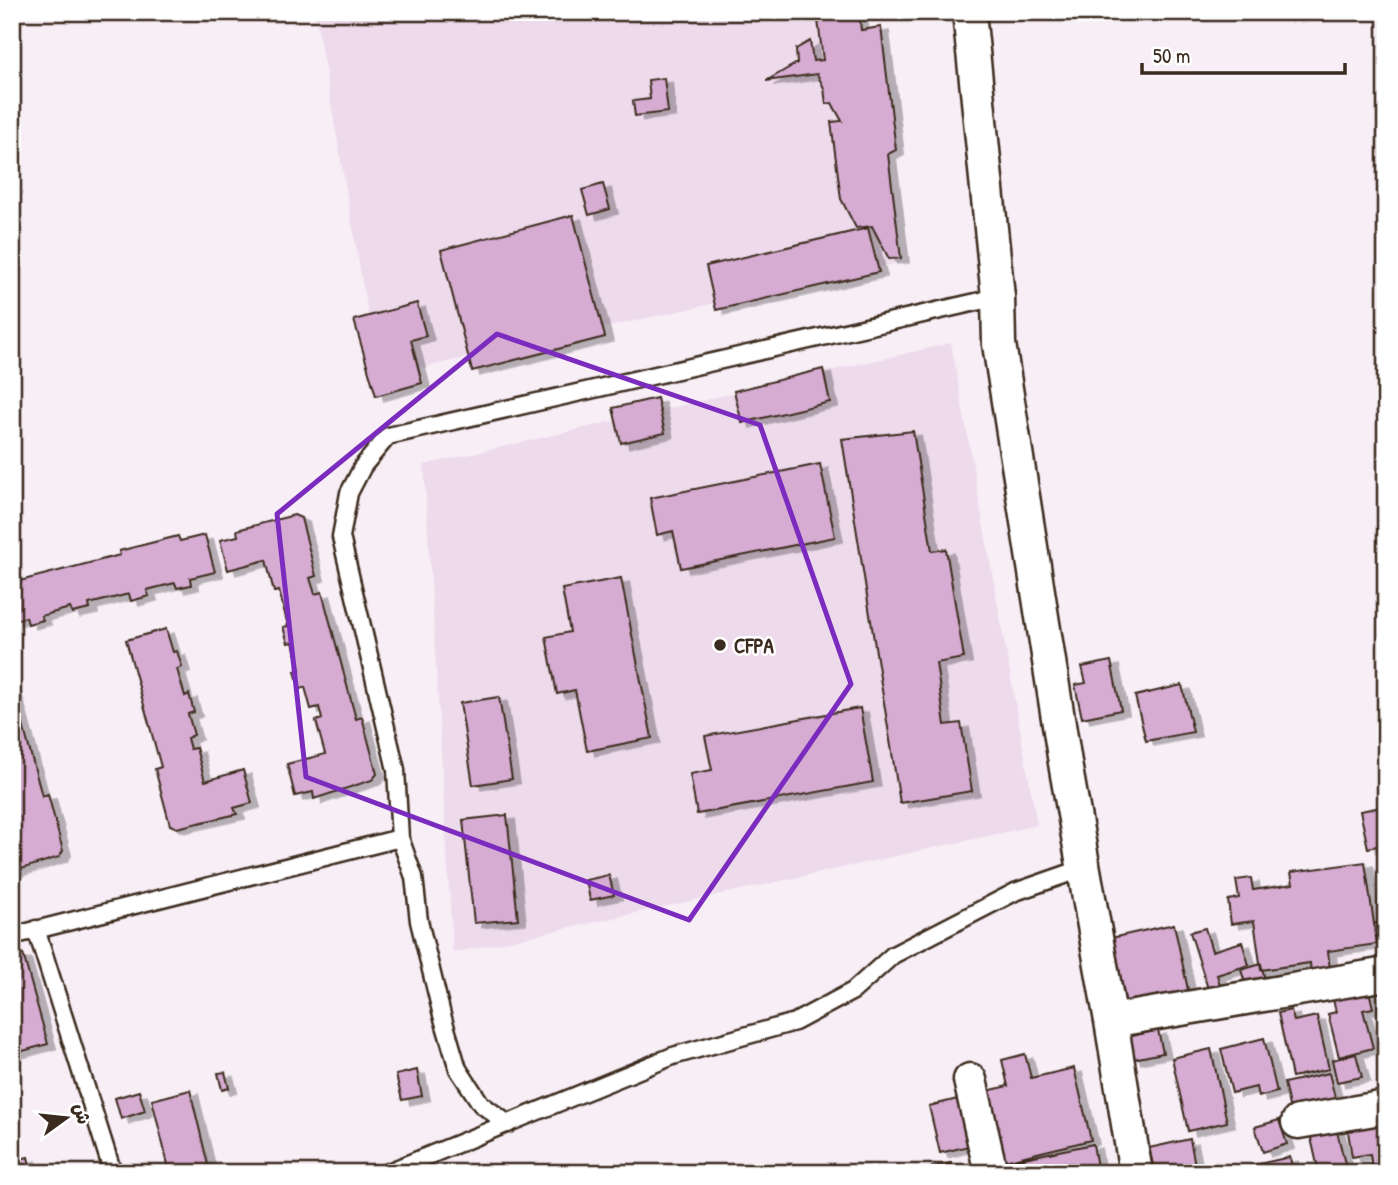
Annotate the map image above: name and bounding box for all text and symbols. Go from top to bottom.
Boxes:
scale bar [1142,32,1346,76]
text: 50 m [1153,41,1190,70]
place label: CFPA [734,631,774,660]
marker: CFPA [712,637,728,653]
north arrow [32,1084,102,1154]
text: ش [67,1100,98,1127]

